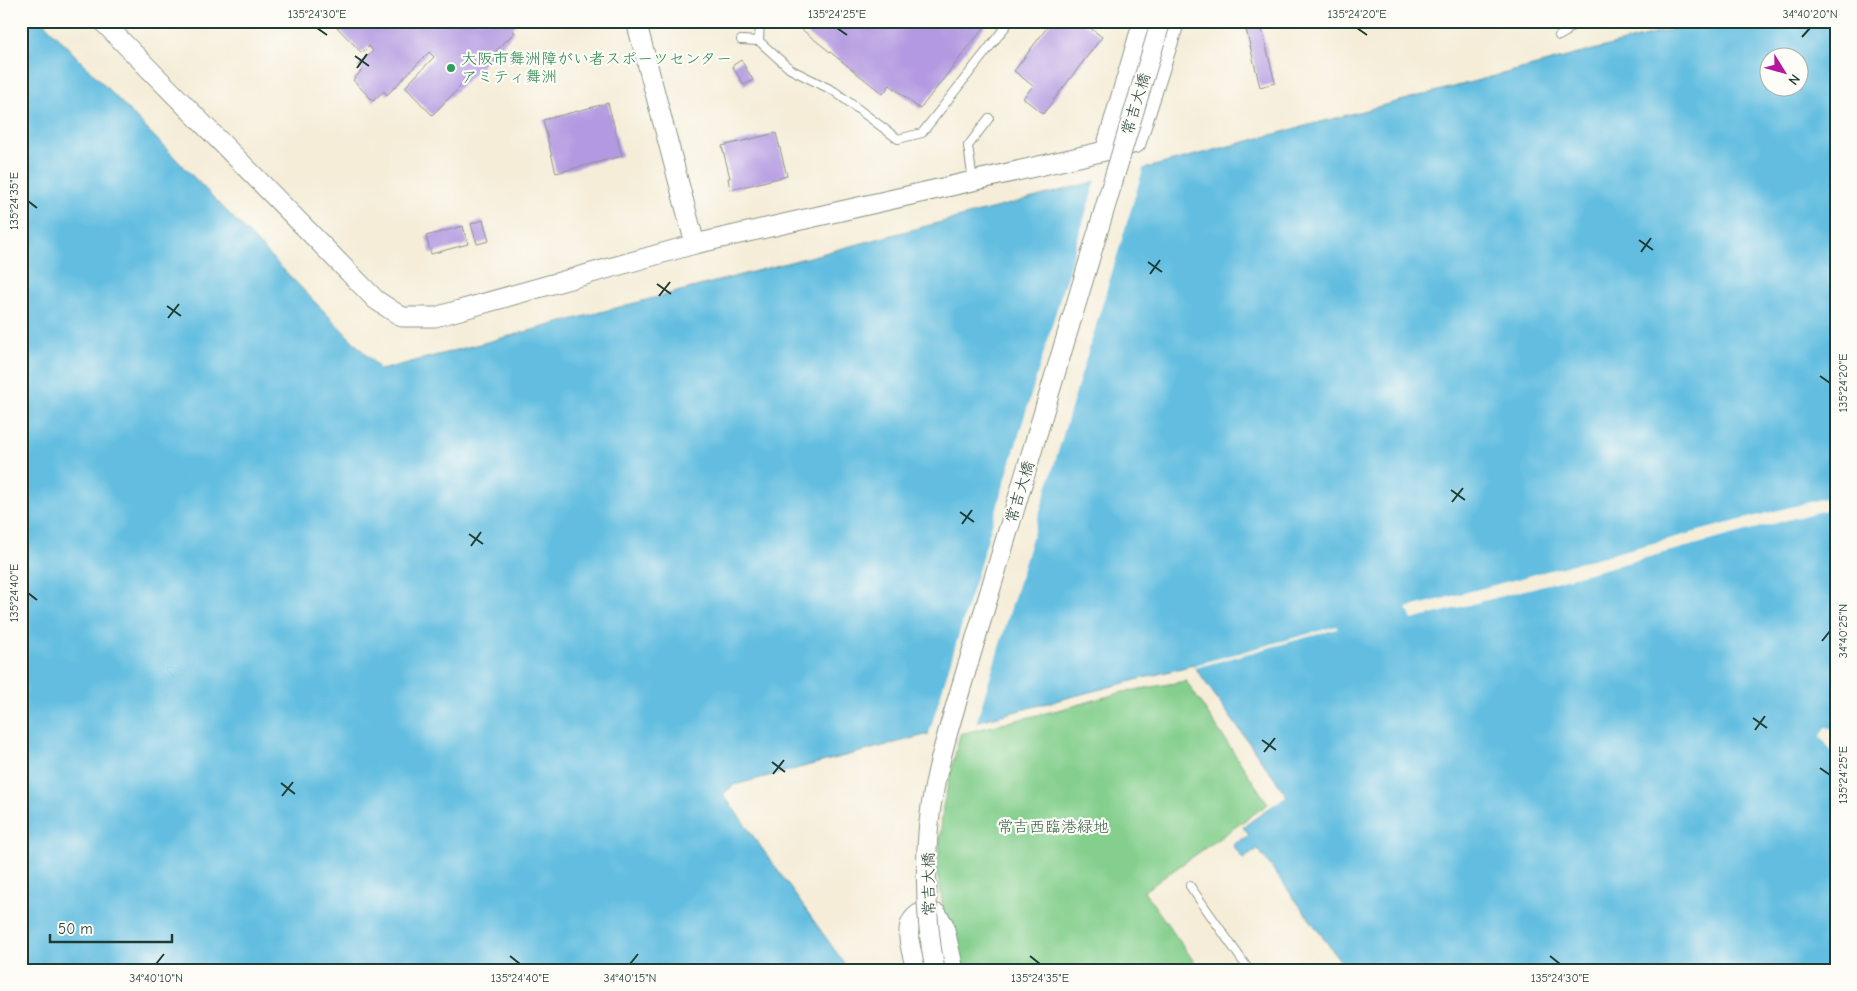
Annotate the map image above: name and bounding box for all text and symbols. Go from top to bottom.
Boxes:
text: 135°24'30"E [288,7,346,21]
text: 135°24'25"E [808,7,866,21]
text: 135°24'20"E [1328,7,1386,21]
text: 34°40'20"N [1782,7,1838,21]
north arrow [1760,48,1810,98]
place label: 大阪市舞洲障がい者スポーツセンター アミティ舞洲 [461,50,732,86]
marker: 大阪市舞洲障がい者スポーツセンター アミティ舞洲 [445,62,457,74]
street label: 常吉大橋 [1118,71,1154,137]
text: N [1784,71,1804,88]
text: 135°24'35"E [7,172,21,230]
text: 135°24'20"E [1836,354,1850,412]
street label: 常吉大橋 [1002,459,1038,525]
text: 135°24'40"E [7,564,21,622]
text: 34°40'25"N [1836,604,1850,658]
text: 135°24'25"E [1836,746,1850,804]
park label: 常吉西臨港緑地 [997,818,1109,836]
street label: 常吉大橋 [919,852,939,916]
scale bar [50,911,172,943]
text: 50 m [58,920,93,938]
text: 34°40'10"N [129,971,183,985]
text: 135°24'40"E [491,971,549,985]
text: 34°40'15"N [604,971,656,985]
text: 135°24'35"E [1011,971,1069,985]
text: 135°24'30"E [1531,971,1589,985]

